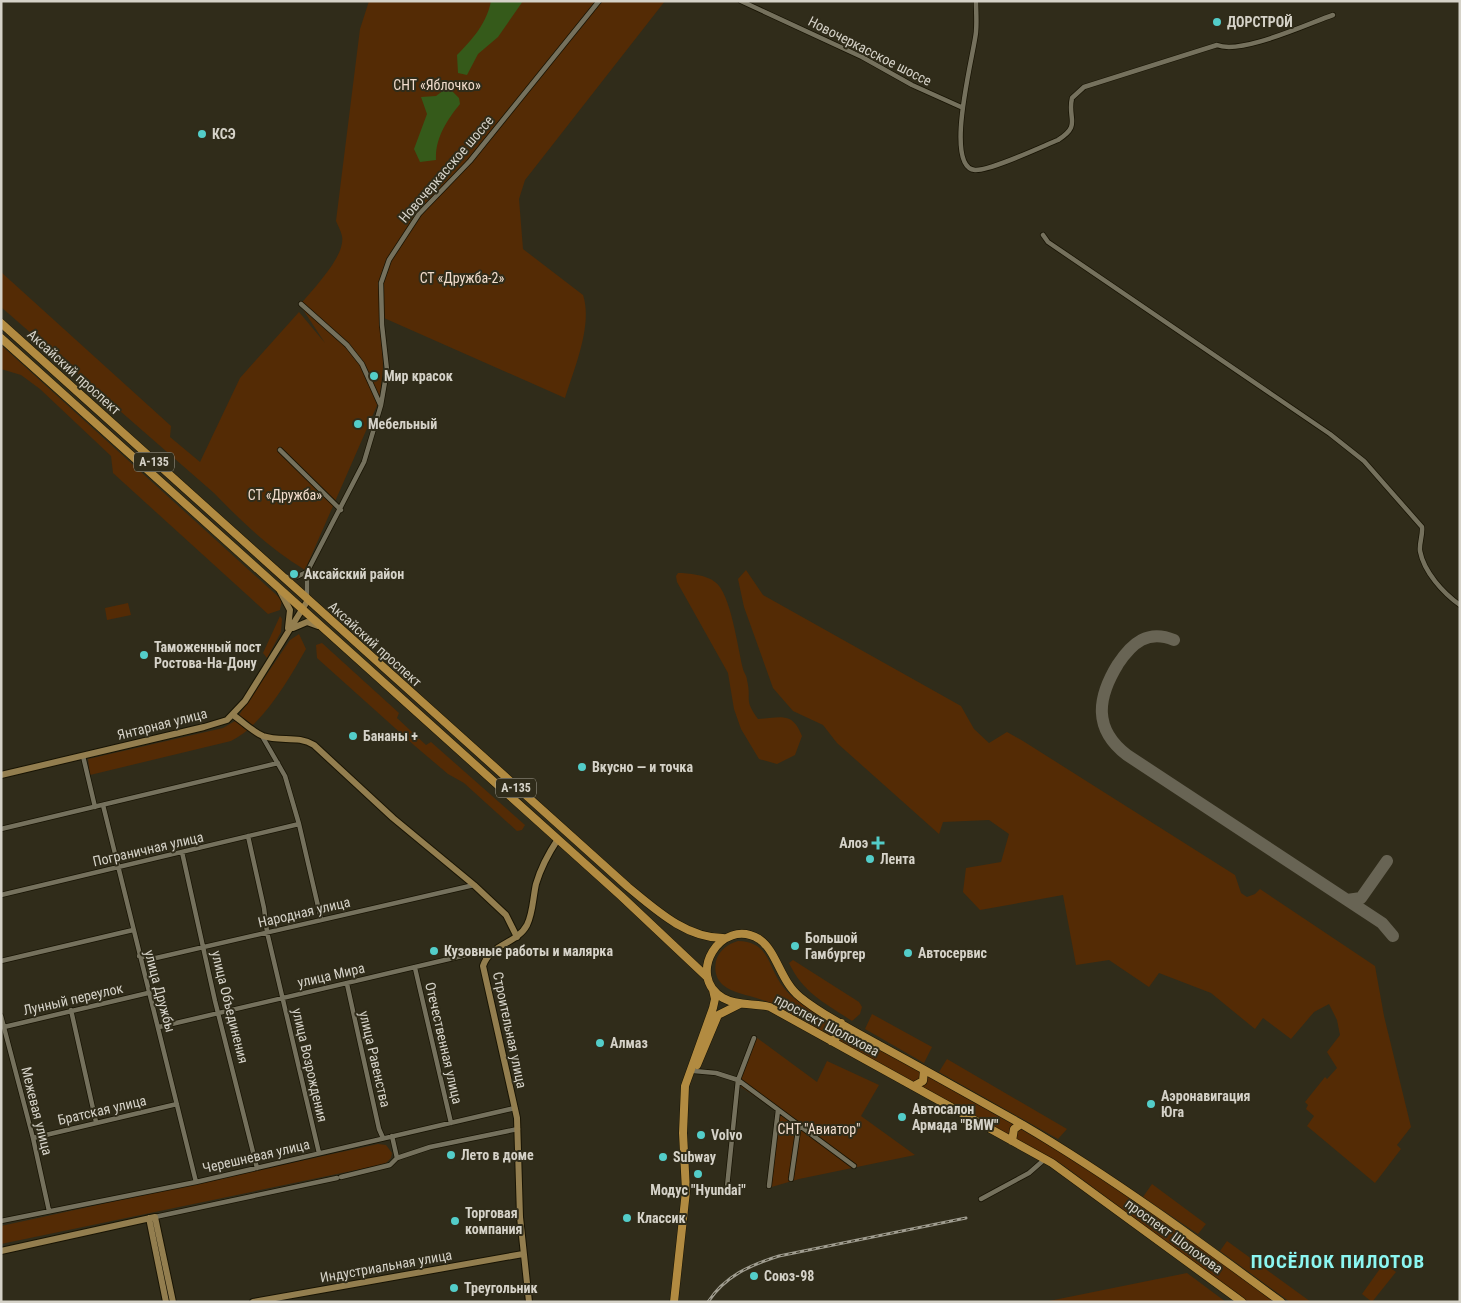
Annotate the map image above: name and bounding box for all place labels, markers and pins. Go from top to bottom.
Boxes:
place label: ДОРСТРОЙ [1227,14,1293,30]
marker: ДОРСТРОЙ [1211,16,1223,28]
place label: КСЭ [212,126,236,142]
marker: КСЭ [196,128,208,140]
place label: Мир красок [384,368,453,384]
marker: Мир красок [368,370,380,382]
place label: Мебельный [368,416,437,432]
marker: Мебельный [352,418,364,430]
place label: Аксайский район [304,566,404,582]
marker: Аксайский район [288,568,300,580]
place label: Таможенный пост Ростова-На-Дону [154,639,262,671]
marker: Таможенный пост Ростова-На-Дону [138,649,150,661]
place label: Бананы + [363,728,418,744]
marker: Бананы + [347,730,359,742]
place label: Вкусно — и точка [592,759,693,775]
marker: Вкусно — и точка [576,761,588,773]
place label: Алоэ [839,835,868,851]
marker: Алоэ [872,837,884,849]
place label: Лента [880,851,916,867]
marker: Лента [864,853,876,865]
place label: Большой Гамбургер [805,930,866,962]
marker: Большой Гамбургер [789,940,801,952]
place label: Кузовные работы и малярка [444,943,613,959]
marker: Кузовные работы и малярка [428,945,440,957]
place label: Автосервис [918,945,987,961]
marker: Автосервис [902,947,914,959]
place label: Алмаз [610,1035,648,1051]
marker: Алмаз [594,1037,606,1049]
place label: Аэронавигация Юга [1161,1088,1251,1120]
marker: Аэронавигация Юга [1145,1098,1157,1110]
place label: Автосалон Армада "BMW" [912,1101,999,1133]
marker: Автосалон Армада "BMW" [896,1111,908,1123]
place label: Volvo [711,1127,742,1143]
marker: Volvo [695,1129,707,1141]
place label: Лето в доме [461,1147,534,1163]
marker: Лето в доме [445,1149,457,1161]
place label: Subway [673,1149,717,1165]
marker: Subway [657,1151,669,1163]
marker: Модус "Hyundai" [692,1168,704,1180]
place label: Модус "Hyundai" [650,1182,746,1198]
place label: Торговая компания [465,1205,523,1237]
place label: Классик [637,1210,685,1226]
marker: Классик [621,1212,633,1224]
marker: Торговая компания [449,1215,461,1227]
place label: Союз-98 [764,1268,814,1284]
marker: Союз-98 [748,1270,760,1282]
place label: Треугольник [464,1280,538,1296]
marker: Треугольник [448,1282,460,1294]

